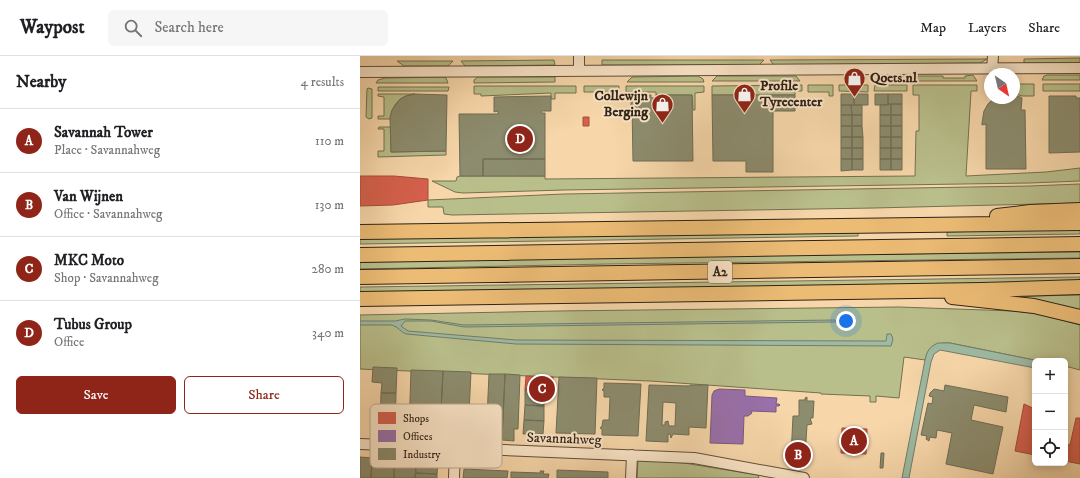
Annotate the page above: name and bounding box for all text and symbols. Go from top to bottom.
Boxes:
search box [108,10,388,46]
text: Waypost [20,16,84,39]
icon: search [122,17,144,39]
text: Search here [154,18,224,37]
text: Map [920,19,946,37]
text: Layers [968,19,1006,37]
text: Share [1028,19,1060,37]
shop icon: Qoets.nl [842,65,868,98]
north arrow [984,68,1020,104]
place label: Qoets.nl [870,69,918,87]
text: Nearby [16,71,66,93]
text: 4 results [301,74,344,90]
place label: Profile Tyrecenter [759,77,823,111]
shop icon: Profile Tyrecenter [731,81,757,114]
place label: Collewijn Berging [595,87,649,121]
shop icon: Collewijn Berging [650,91,676,124]
text: Savannah Tower [54,123,153,142]
pin: D [507,124,533,154]
text: A [25,133,33,149]
text: 110 m [315,133,344,149]
text: Place · Savannahweg [54,142,160,158]
text: Van Wijnen [54,187,123,206]
text: B [25,197,33,213]
text: 130 m [315,197,344,213]
text: Office · Savannahweg [54,206,162,222]
text: MKC Moto [54,251,124,270]
text: C [25,261,33,277]
text: 280 m [312,261,344,277]
road number: A2 [708,261,732,283]
text: Shop · Savannahweg [54,270,159,286]
your location [836,311,856,331]
text: Tubus Group [54,315,132,334]
text: D [24,325,34,341]
text: 340 m [312,325,344,341]
text: Office [54,334,84,350]
map controls [1032,358,1068,466]
button: + [1032,358,1068,394]
pin: C [529,374,555,404]
button: Save [16,376,176,414]
button: Share [184,376,344,414]
button: − [1032,394,1068,430]
legend [370,404,502,468]
text: Shops [403,412,429,426]
pin: A [841,426,867,456]
street label: Savannahweg [526,429,602,449]
text: Offices [403,430,433,444]
button: locate [1032,430,1068,466]
pin: B [785,440,811,470]
text: Industry [403,448,441,462]

